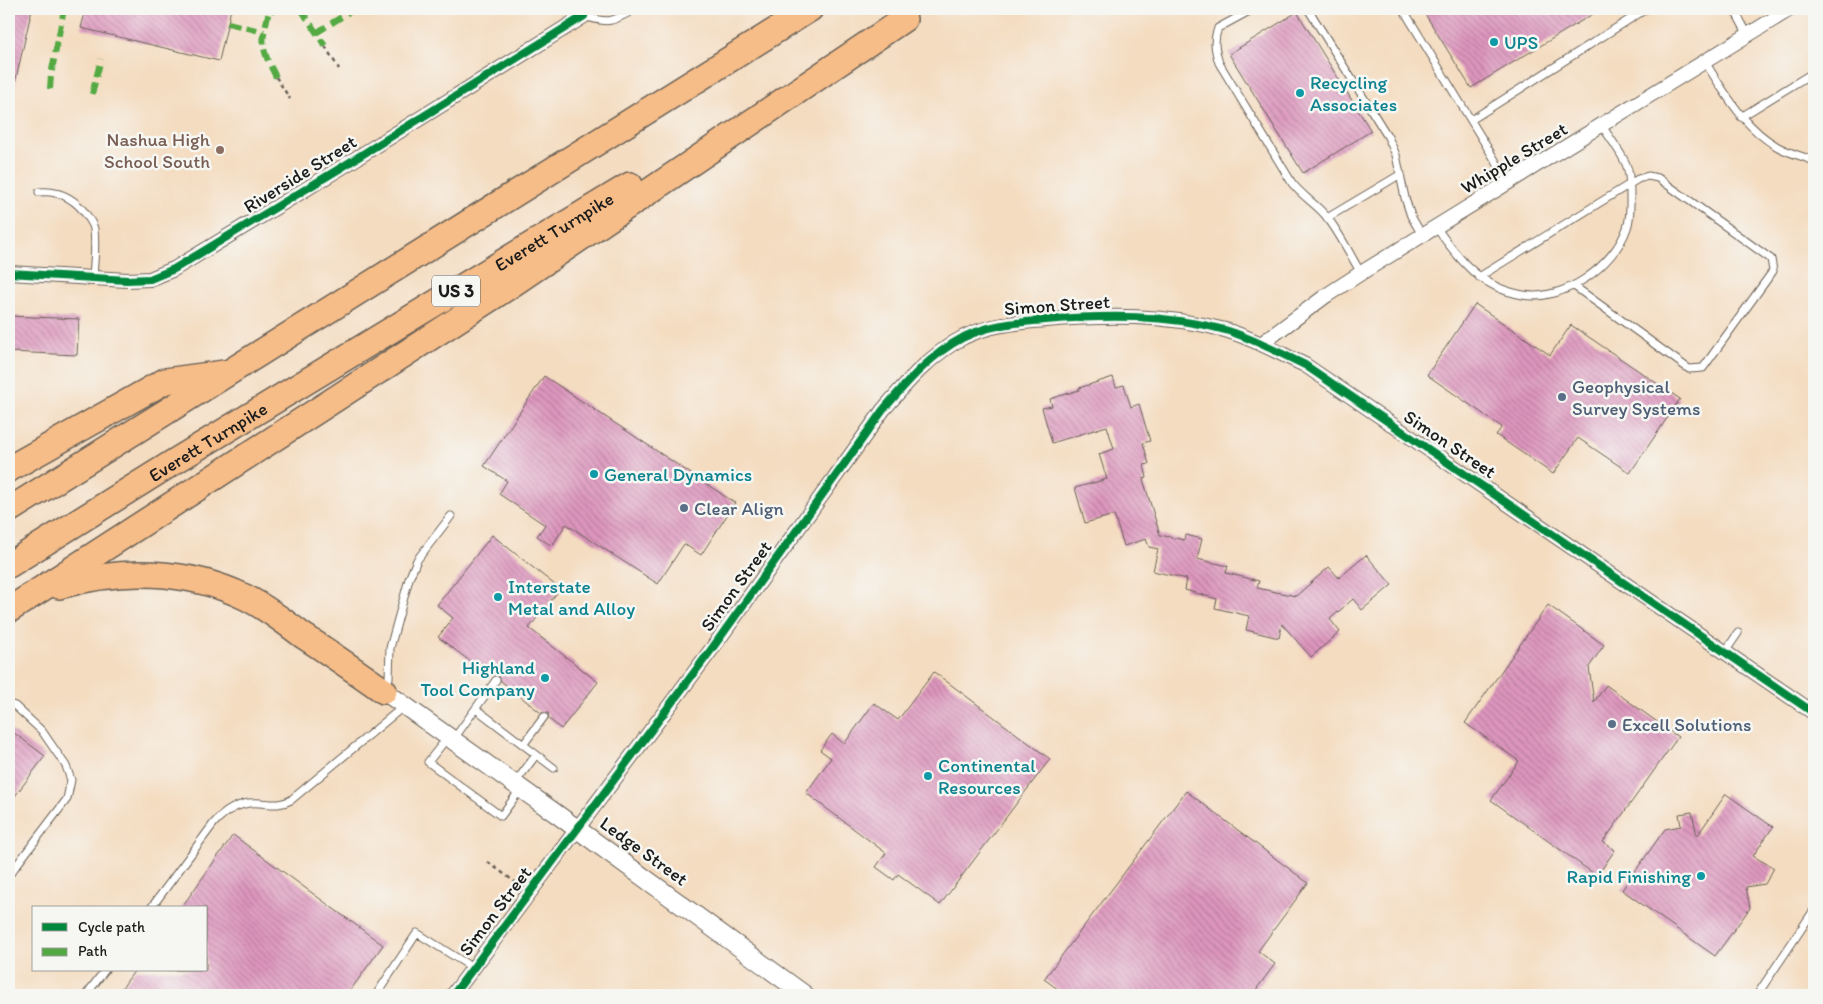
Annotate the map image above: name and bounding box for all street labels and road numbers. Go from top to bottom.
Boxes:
street label: Whipple Street [1457,117,1571,199]
street label: Riverside Street [239,130,361,218]
street label: Everett Turnpike [490,186,617,276]
road number: US 3 [432,276,480,306]
street label: Simon Street [1003,290,1111,320]
street label: Everett Turnpike [144,397,271,486]
street label: Simon Street [1400,405,1500,483]
street label: Simon Street [695,536,777,636]
street label: Ledge Street [596,811,692,891]
street label: Simon Street [454,862,536,960]

